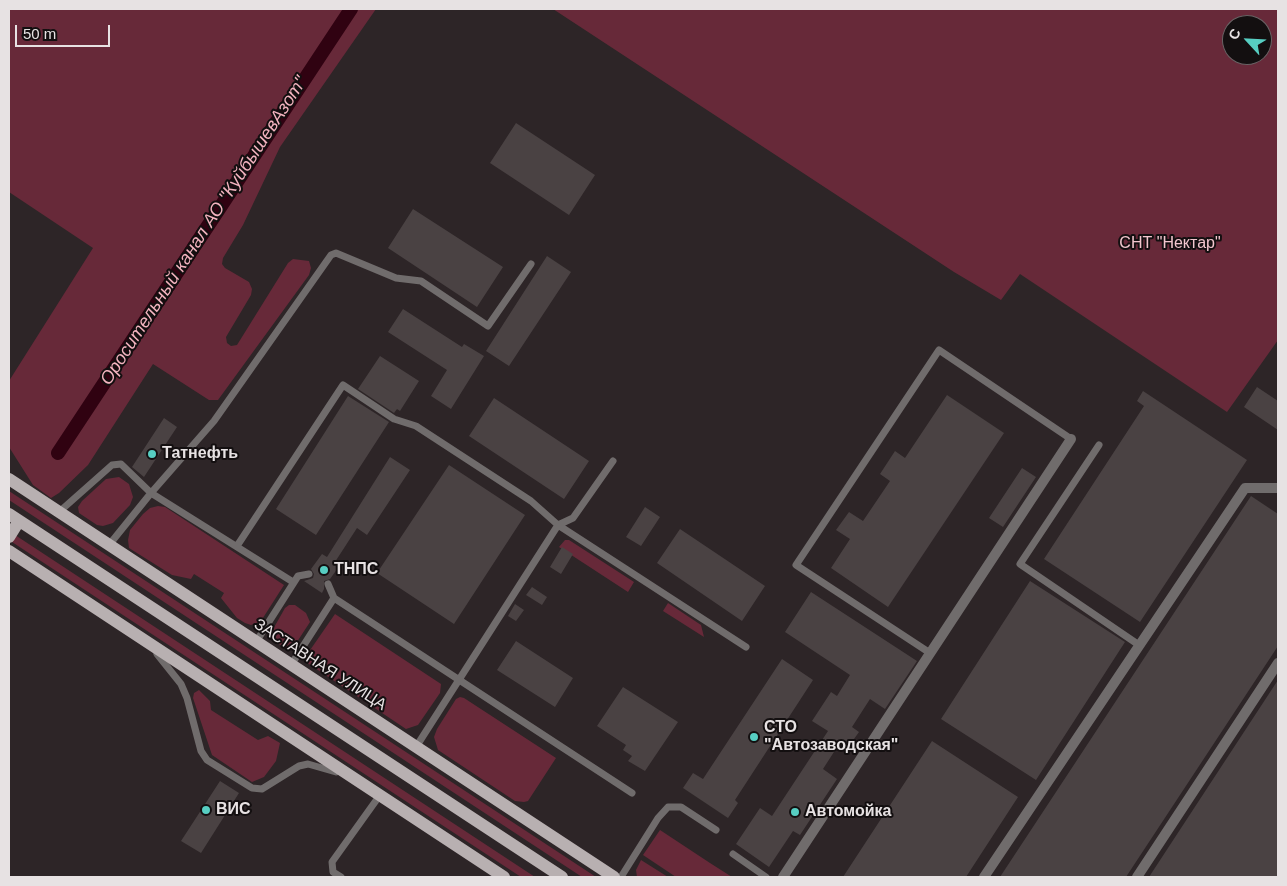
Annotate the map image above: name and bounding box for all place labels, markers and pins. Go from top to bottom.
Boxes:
place label: Татнефть [162,444,238,464]
marker: Татнефть [146,448,158,460]
place label: ТНПС [334,560,378,580]
marker: ТНПС [318,564,330,576]
place label: СТО "Автозаводская" [764,718,898,756]
marker: СТО "Автозаводская" [748,731,760,743]
place label: ВИС [216,800,251,820]
place label: Автомойка [805,802,892,822]
marker: ВИС [200,804,212,816]
marker: Автомойка [789,806,801,818]

